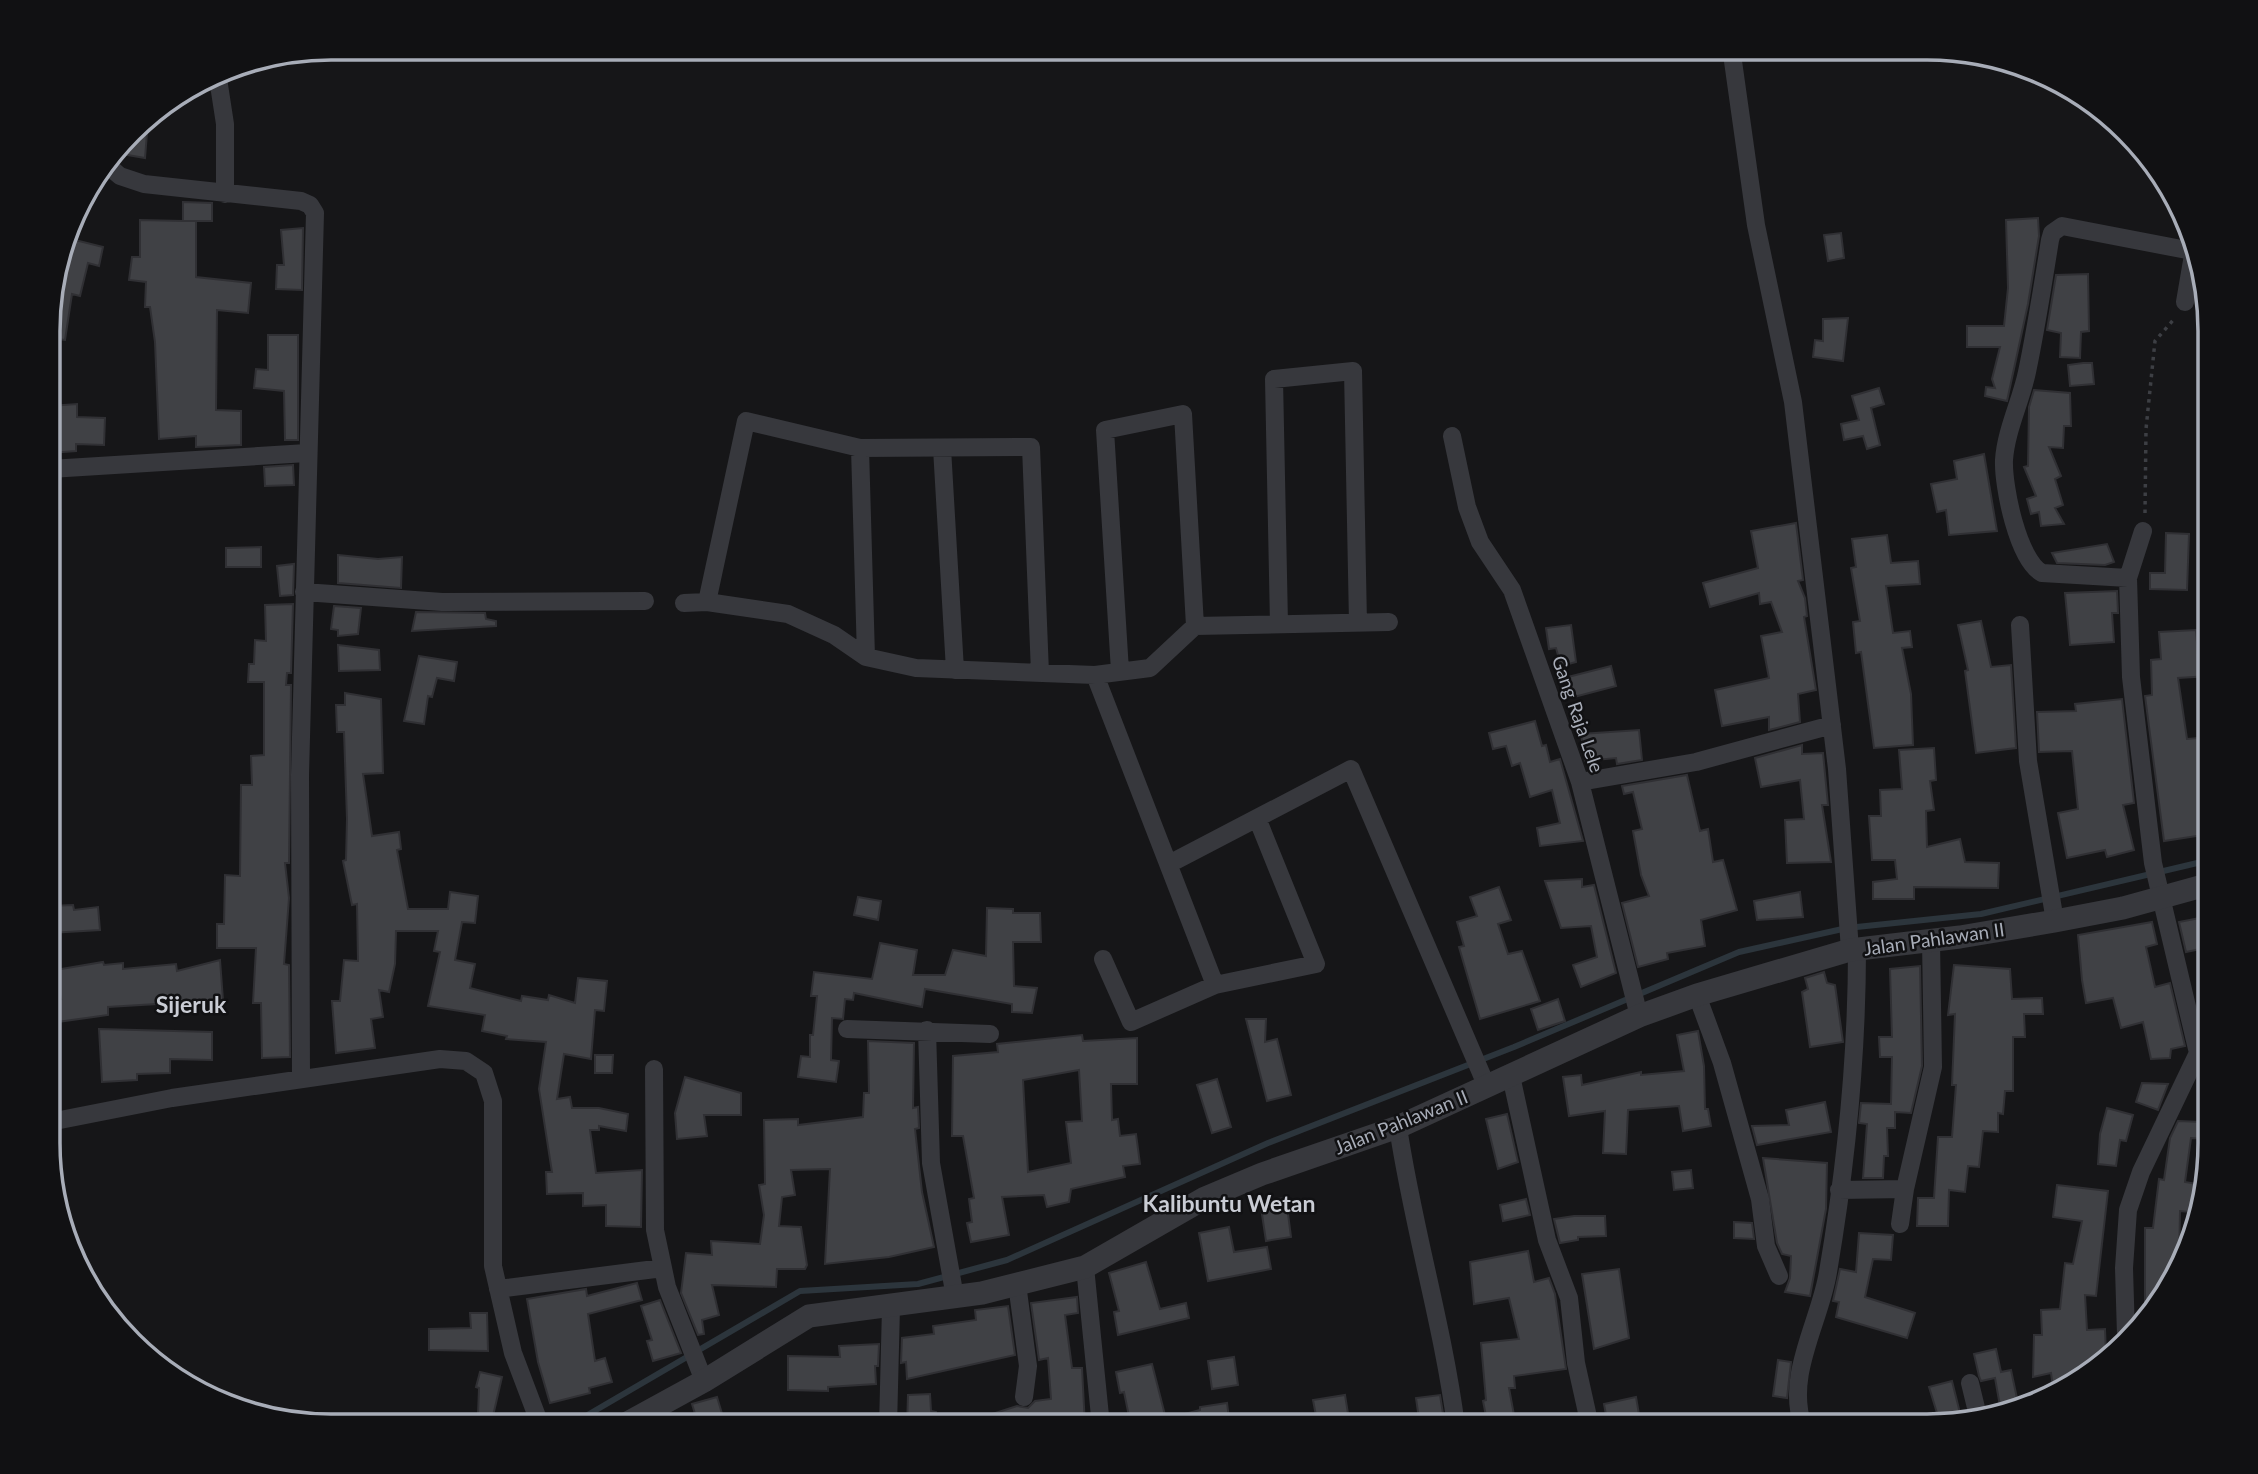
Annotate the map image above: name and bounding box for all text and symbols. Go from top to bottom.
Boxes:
street label: Gang Raja Lele [1548,652,1609,775]
street label: Jalan Pahlawan II [1862,917,2006,960]
district label: Sijeruk [156,990,227,1018]
street label: Jalan Pahlawan II [1331,1084,1471,1159]
district label: Kalibuntu Wetan [1143,1189,1315,1217]

